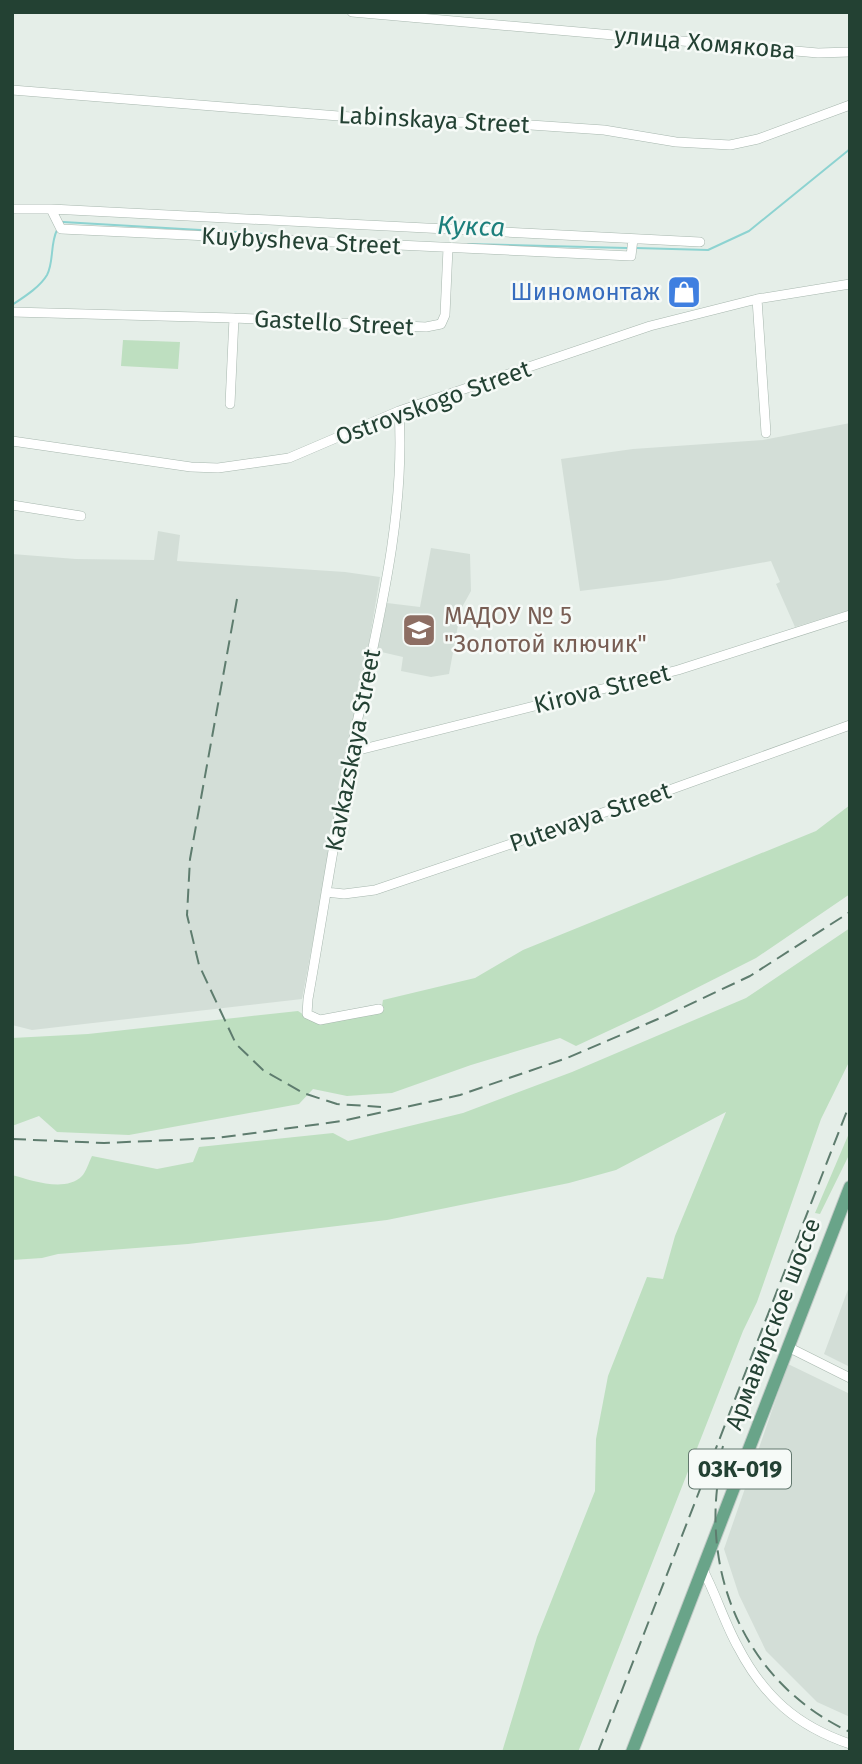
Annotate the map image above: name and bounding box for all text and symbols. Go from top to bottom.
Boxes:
street label: улица Хомякова [613,21,797,65]
street label: Labinskaya Street [338,101,531,139]
water label: Кукса [436,210,506,243]
street label: Kuybysheva Street [201,222,402,260]
shop icon: Шиномонтаж [665,273,703,311]
place label: Шиномонтаж [511,278,660,306]
street label: Gastello Street [253,305,415,341]
street label: Ostrovskogo Street [332,355,535,451]
place label: МАДОУ № 5 "Золотой ключик" [444,602,647,658]
school or university icon: МАДОУ № 5 "Золотой ключик" [400,611,438,649]
street label: Kavkazskaya Street [320,646,386,854]
street label: Kirova Street [531,658,673,719]
street label: Putevaya Street [506,776,675,858]
street label: Армавирское шоссе [720,1214,826,1434]
road number: 03К-019 [689,1450,791,1488]

